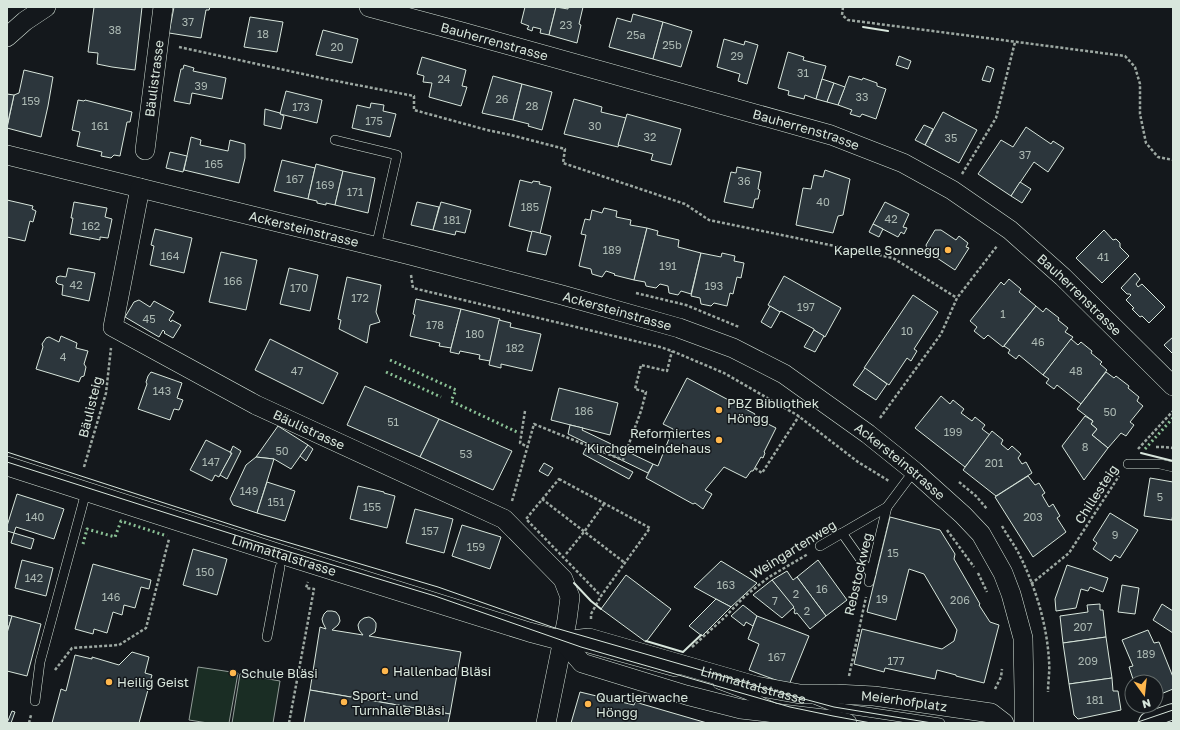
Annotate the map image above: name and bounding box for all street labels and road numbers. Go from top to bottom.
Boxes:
street label: Bauherrenstrasse [439,19,550,64]
street label: Bäulistrasse [141,39,167,118]
street label: Bauherrenstrasse [751,106,862,153]
street label: Ackersteinstrasse [248,207,360,250]
street label: Bauherrenstrasse [1034,250,1125,339]
street label: Ackersteinstrasse [561,288,674,334]
street label: Bäulisteig [75,375,105,439]
street label: Bäulistrasse [271,406,348,453]
street label: Ackersteinstrasse [852,419,948,503]
street label: Chillesteig [1071,461,1121,527]
street label: Weingartenweg [747,516,839,582]
street label: Limmattalstrasse [230,531,338,579]
street label: Rebstockweg [841,531,875,617]
street label: Limmattalstrasse [699,662,808,707]
street label: Meierhofplatz [861,687,948,715]

